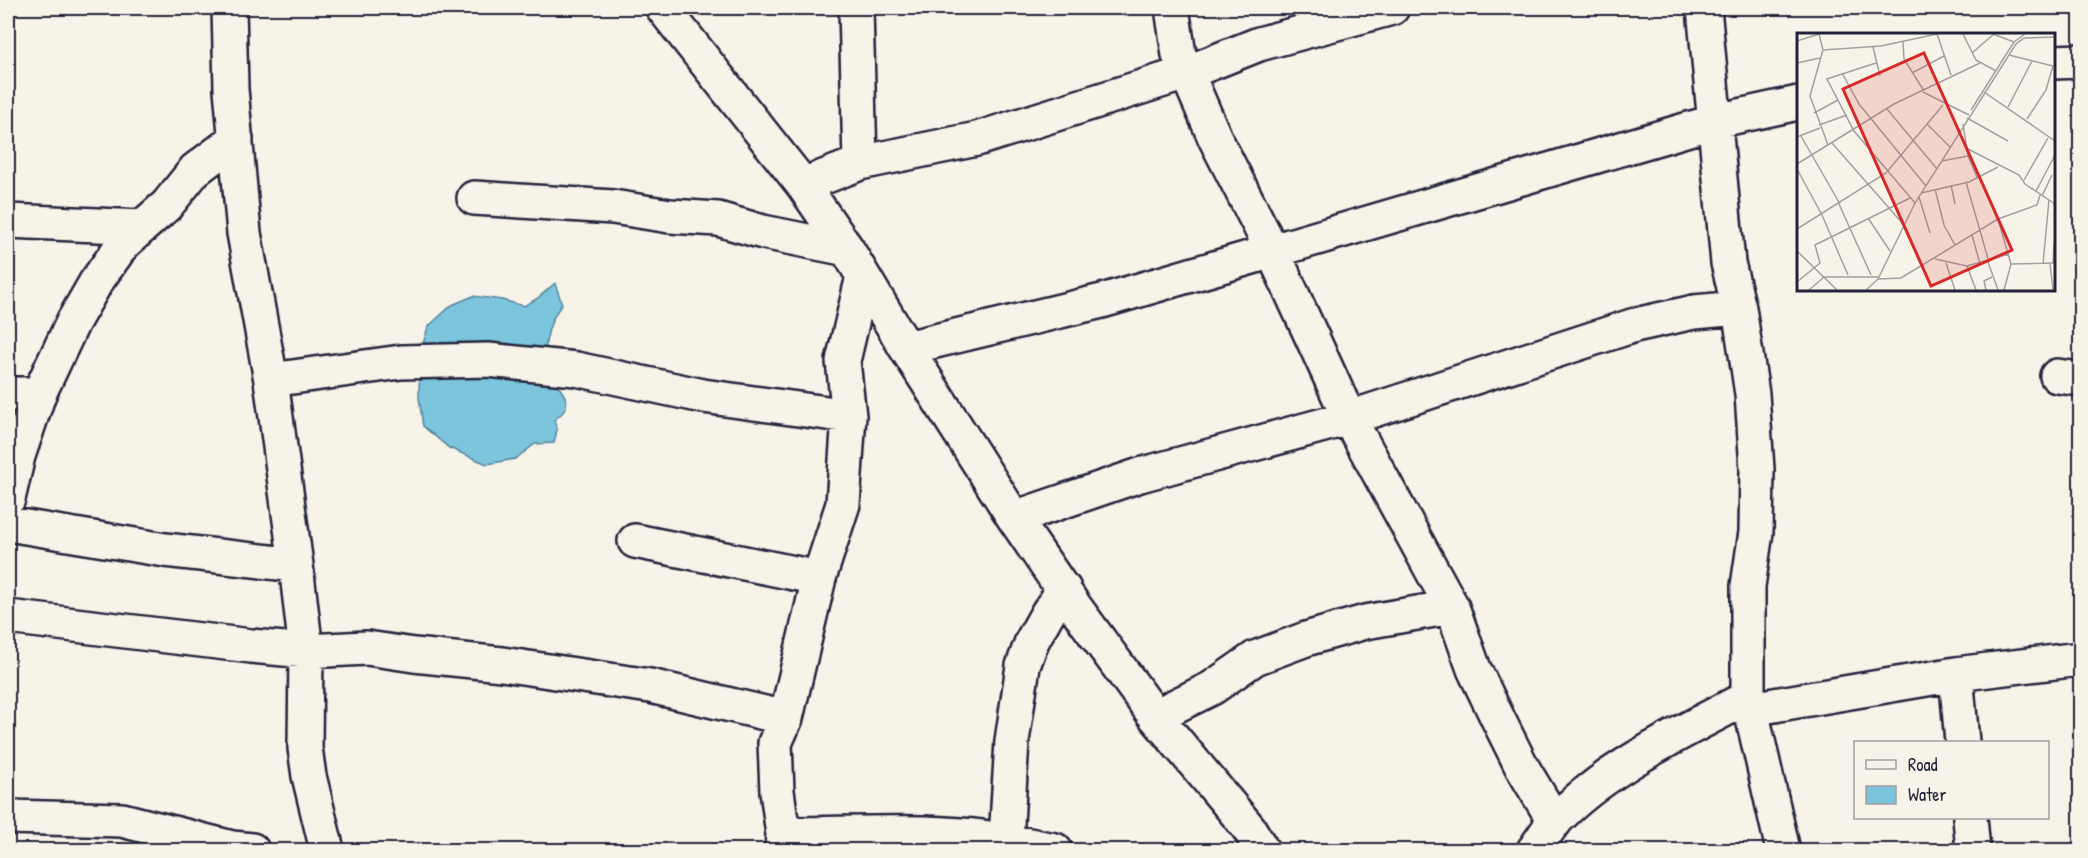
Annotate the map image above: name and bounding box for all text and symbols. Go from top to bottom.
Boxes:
inset map [1797,33,2055,291]
legend [1854,741,2049,819]
text: Road [1908,752,1938,777]
text: Water [1908,782,1946,807]

